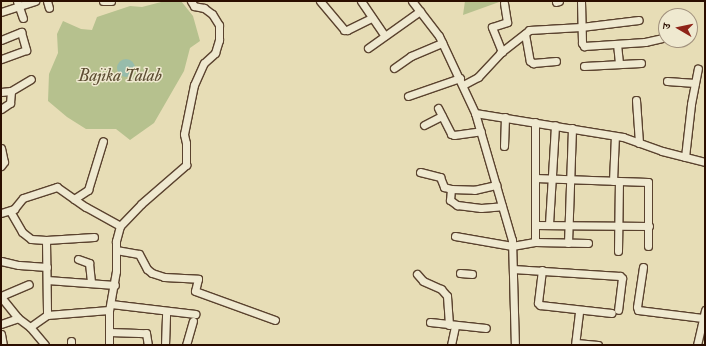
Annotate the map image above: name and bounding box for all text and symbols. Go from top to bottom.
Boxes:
north arrow [658,8,698,48]
text: उ [660,22,673,30]
park label: Bajika Talab [78,66,162,86]

